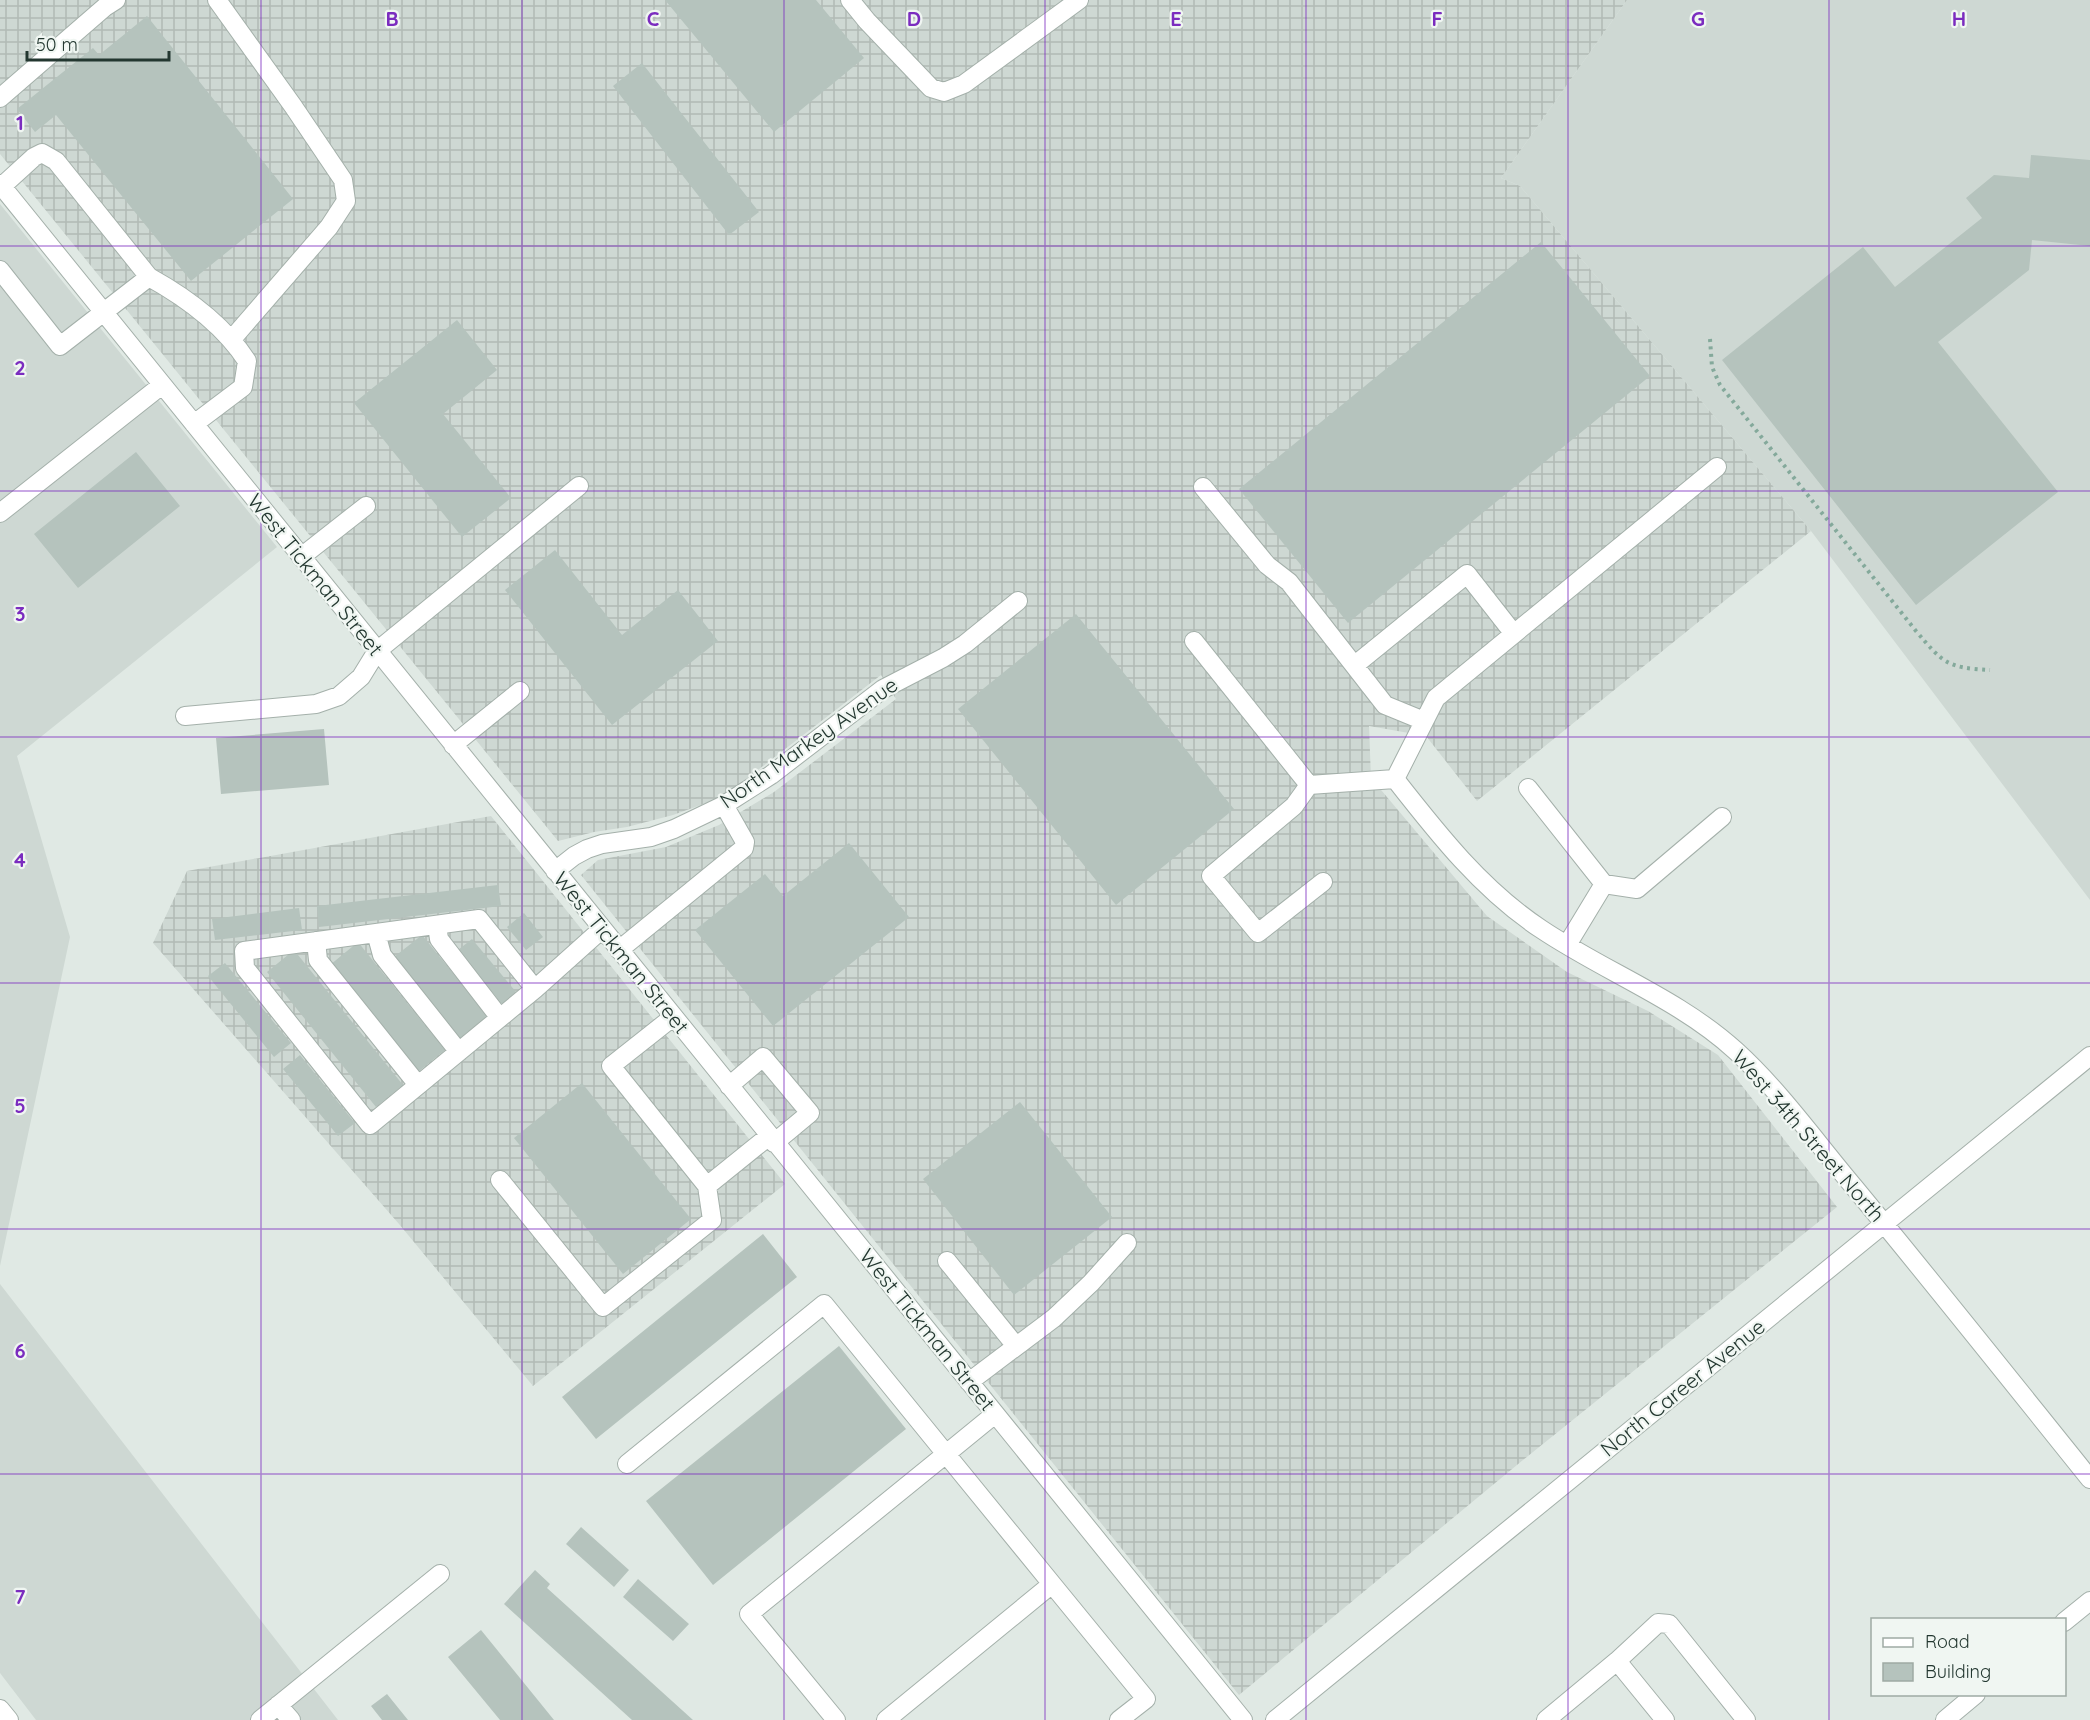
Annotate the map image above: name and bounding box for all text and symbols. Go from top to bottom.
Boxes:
text: B [385,6,399,31]
text: C [647,6,660,31]
text: D [907,6,921,31]
text: E [1170,6,1182,31]
text: F [1431,6,1443,31]
text: G [1691,6,1705,31]
text: H [1952,6,1966,31]
scale bar [27,24,170,62]
text: 50 m [36,33,78,56]
text: 1 [16,110,24,135]
text: 2 [14,355,26,380]
street label: West Tickman Street [242,488,389,661]
text: 3 [15,601,25,626]
street label: North Markey Avenue [715,671,902,813]
text: 4 [14,847,26,872]
street label: West Tickman Street [548,866,695,1039]
street label: West 34th Street North [1727,1044,1891,1227]
text: 5 [14,1093,26,1118]
street label: West Tickman Street [854,1243,1001,1416]
street label: North Career Avenue [1595,1313,1770,1462]
text: 6 [14,1338,26,1363]
text: 7 [15,1584,26,1609]
legend [1871,1618,2066,1696]
text: Road [1925,1630,1970,1653]
text: Building [1925,1660,1991,1683]

